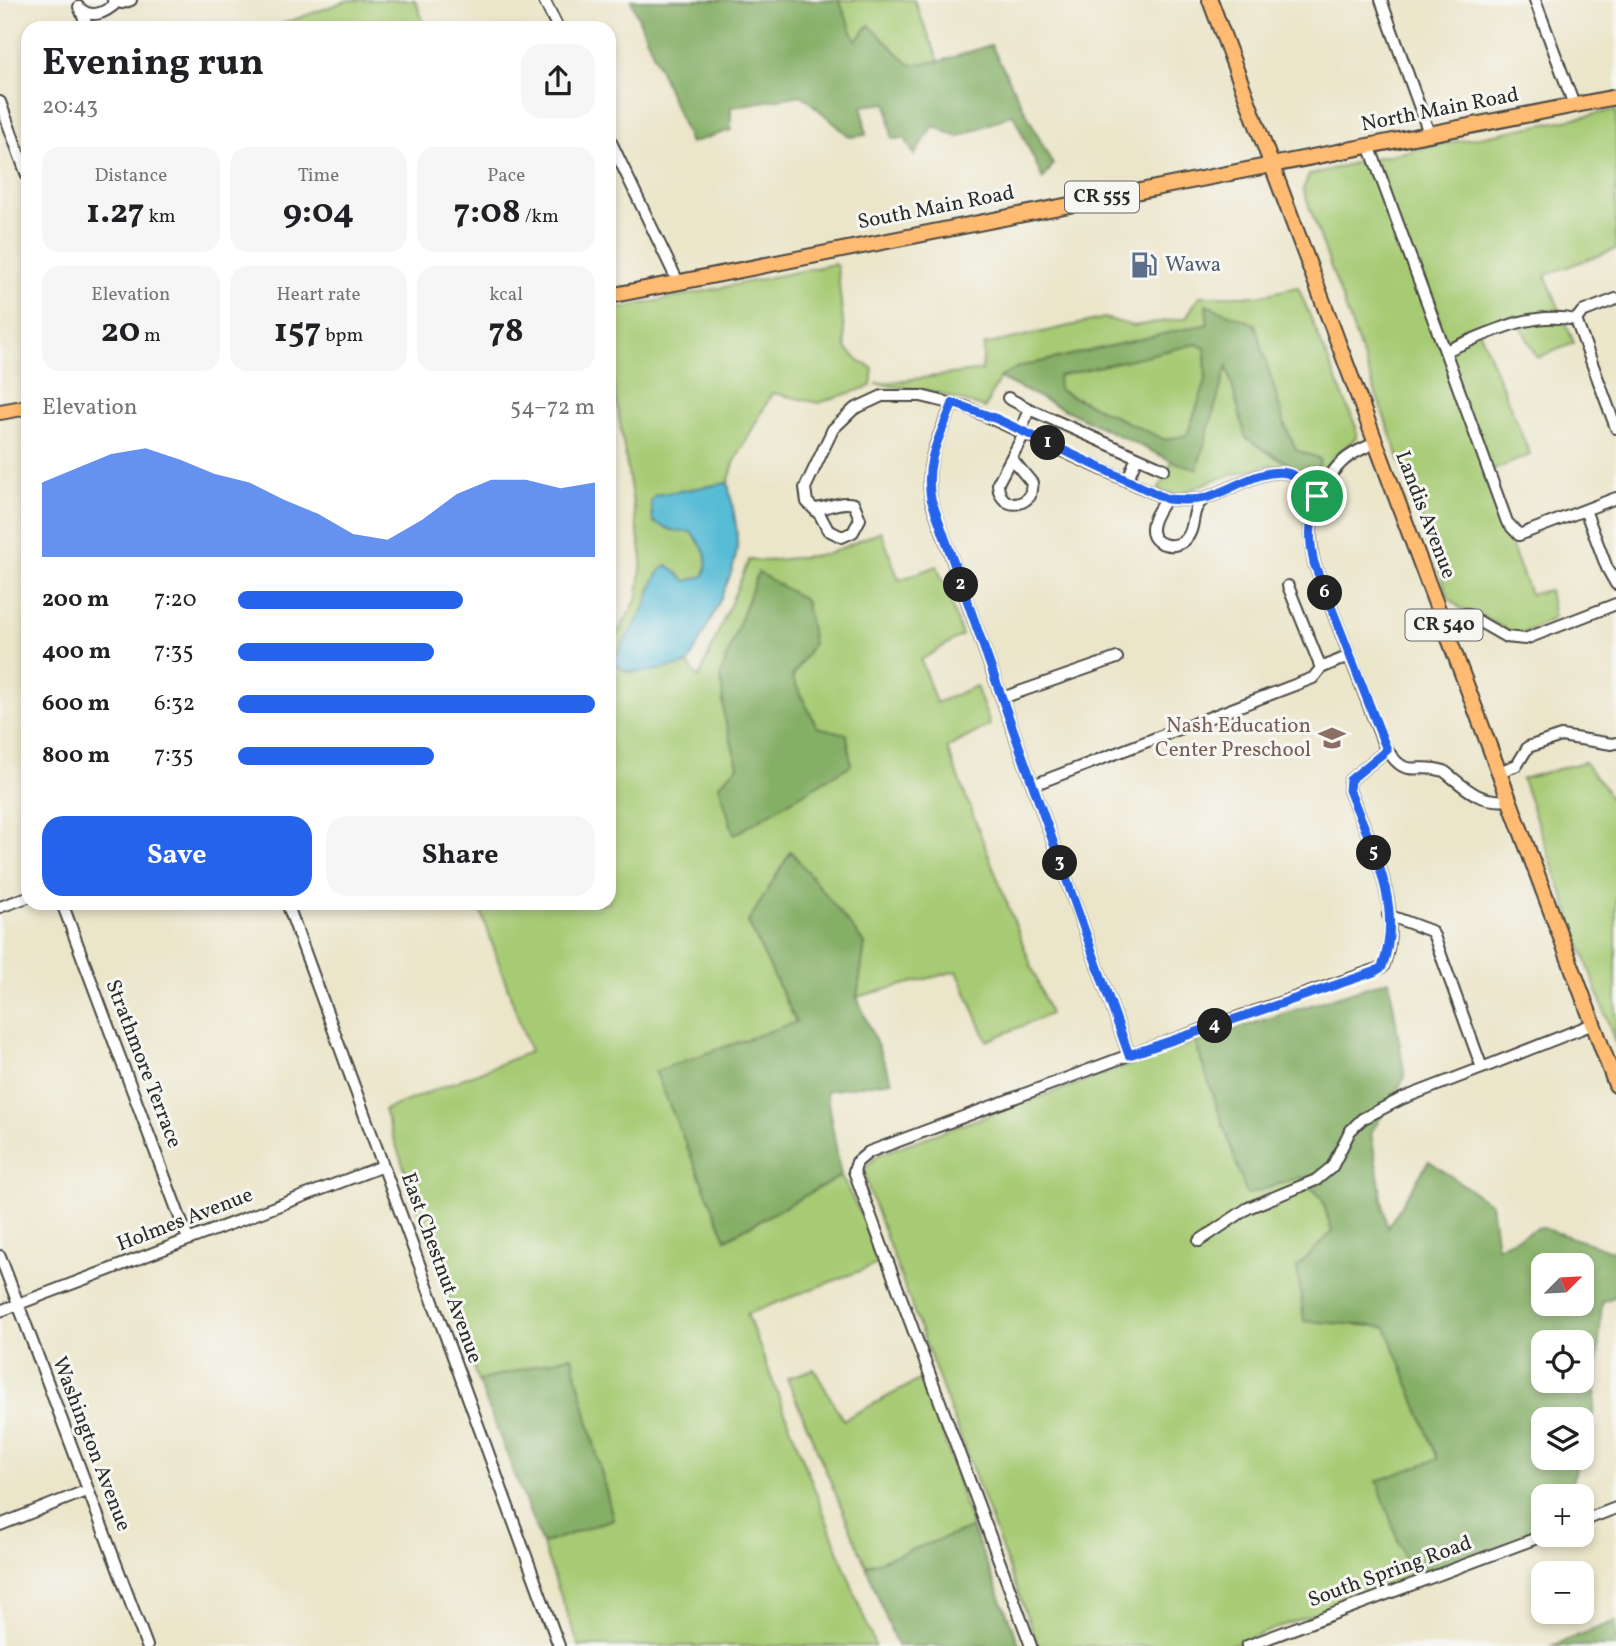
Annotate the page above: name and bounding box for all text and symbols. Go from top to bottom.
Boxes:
text: Evening run [42,38,264,91]
button: share [521,44,595,118]
street label: North Main Road [1359,80,1521,140]
text: 20:43 [42,91,98,123]
text: Distance [94,163,167,189]
text: Time [298,163,339,189]
text: Pace [487,163,525,189]
street label: South Main Road [855,179,1017,237]
road number: CR 555 [1065,182,1139,212]
text: 1.27 [86,189,145,237]
text: 9:04 [283,189,354,237]
text: 7:08 [454,189,521,237]
text: km [145,204,176,230]
text: /km [521,204,559,230]
fuel station icon: Wawa [1129,250,1159,280]
place label: Wawa [1165,251,1221,280]
text: Elevation [91,282,170,308]
text: Heart rate [277,282,360,308]
text: kcal [489,282,523,308]
text: 20 [101,308,140,356]
text: 157 [274,308,321,356]
text: 78 [489,308,524,356]
text: m [140,323,161,349]
text: bpm [321,323,363,349]
text: Elevation [42,392,138,424]
text: 54–72 m [510,392,595,424]
pin: 1 [1030,426,1066,460]
text: 1 [1044,429,1051,455]
street label: Landis Avenue [1387,447,1463,583]
pin [1287,466,1347,526]
icon: arrive [1298,477,1336,515]
pin: 2 [944,568,978,602]
text: 2 [956,571,965,597]
pin: 6 [1308,576,1342,610]
text: 6 [1319,579,1330,605]
text: 200 m [42,584,109,616]
text: 7:20 [154,584,197,616]
road number: CR 540 [1406,610,1482,640]
text: 400 m [42,636,111,668]
text: 7:35 [154,636,193,668]
text: 600 m [42,688,110,720]
text: 6:32 [154,688,195,720]
place label: Nash Education Center Preschool [1155,712,1311,765]
school or university icon: Nash Education Center Preschool [1317,723,1347,753]
text: 800 m [42,740,110,772]
text: 7:35 [154,740,193,772]
button: Save [42,816,312,896]
button: Share [326,816,595,896]
pin: 5 [1356,836,1392,870]
text: 5 [1369,839,1378,865]
pin: 3 [1042,846,1078,880]
text: 3 [1055,849,1064,875]
street label: Strathmore Terrace [98,976,188,1152]
pin: 4 [1198,1009,1232,1044]
text: 4 [1209,1012,1220,1038]
street label: East Chestnut Avenue [393,1169,489,1367]
street label: Holmes Avenue [113,1181,257,1259]
north arrow [1531,1253,1594,1316]
map controls [1531,1253,1594,1624]
button: locate [1531,1330,1594,1393]
street label: Washington Avenue [44,1352,138,1536]
button: layers [1531,1407,1594,1470]
button: + [1531,1484,1594,1547]
street label: South Spring Road [1304,1529,1476,1615]
button: − [1531,1561,1594,1624]

